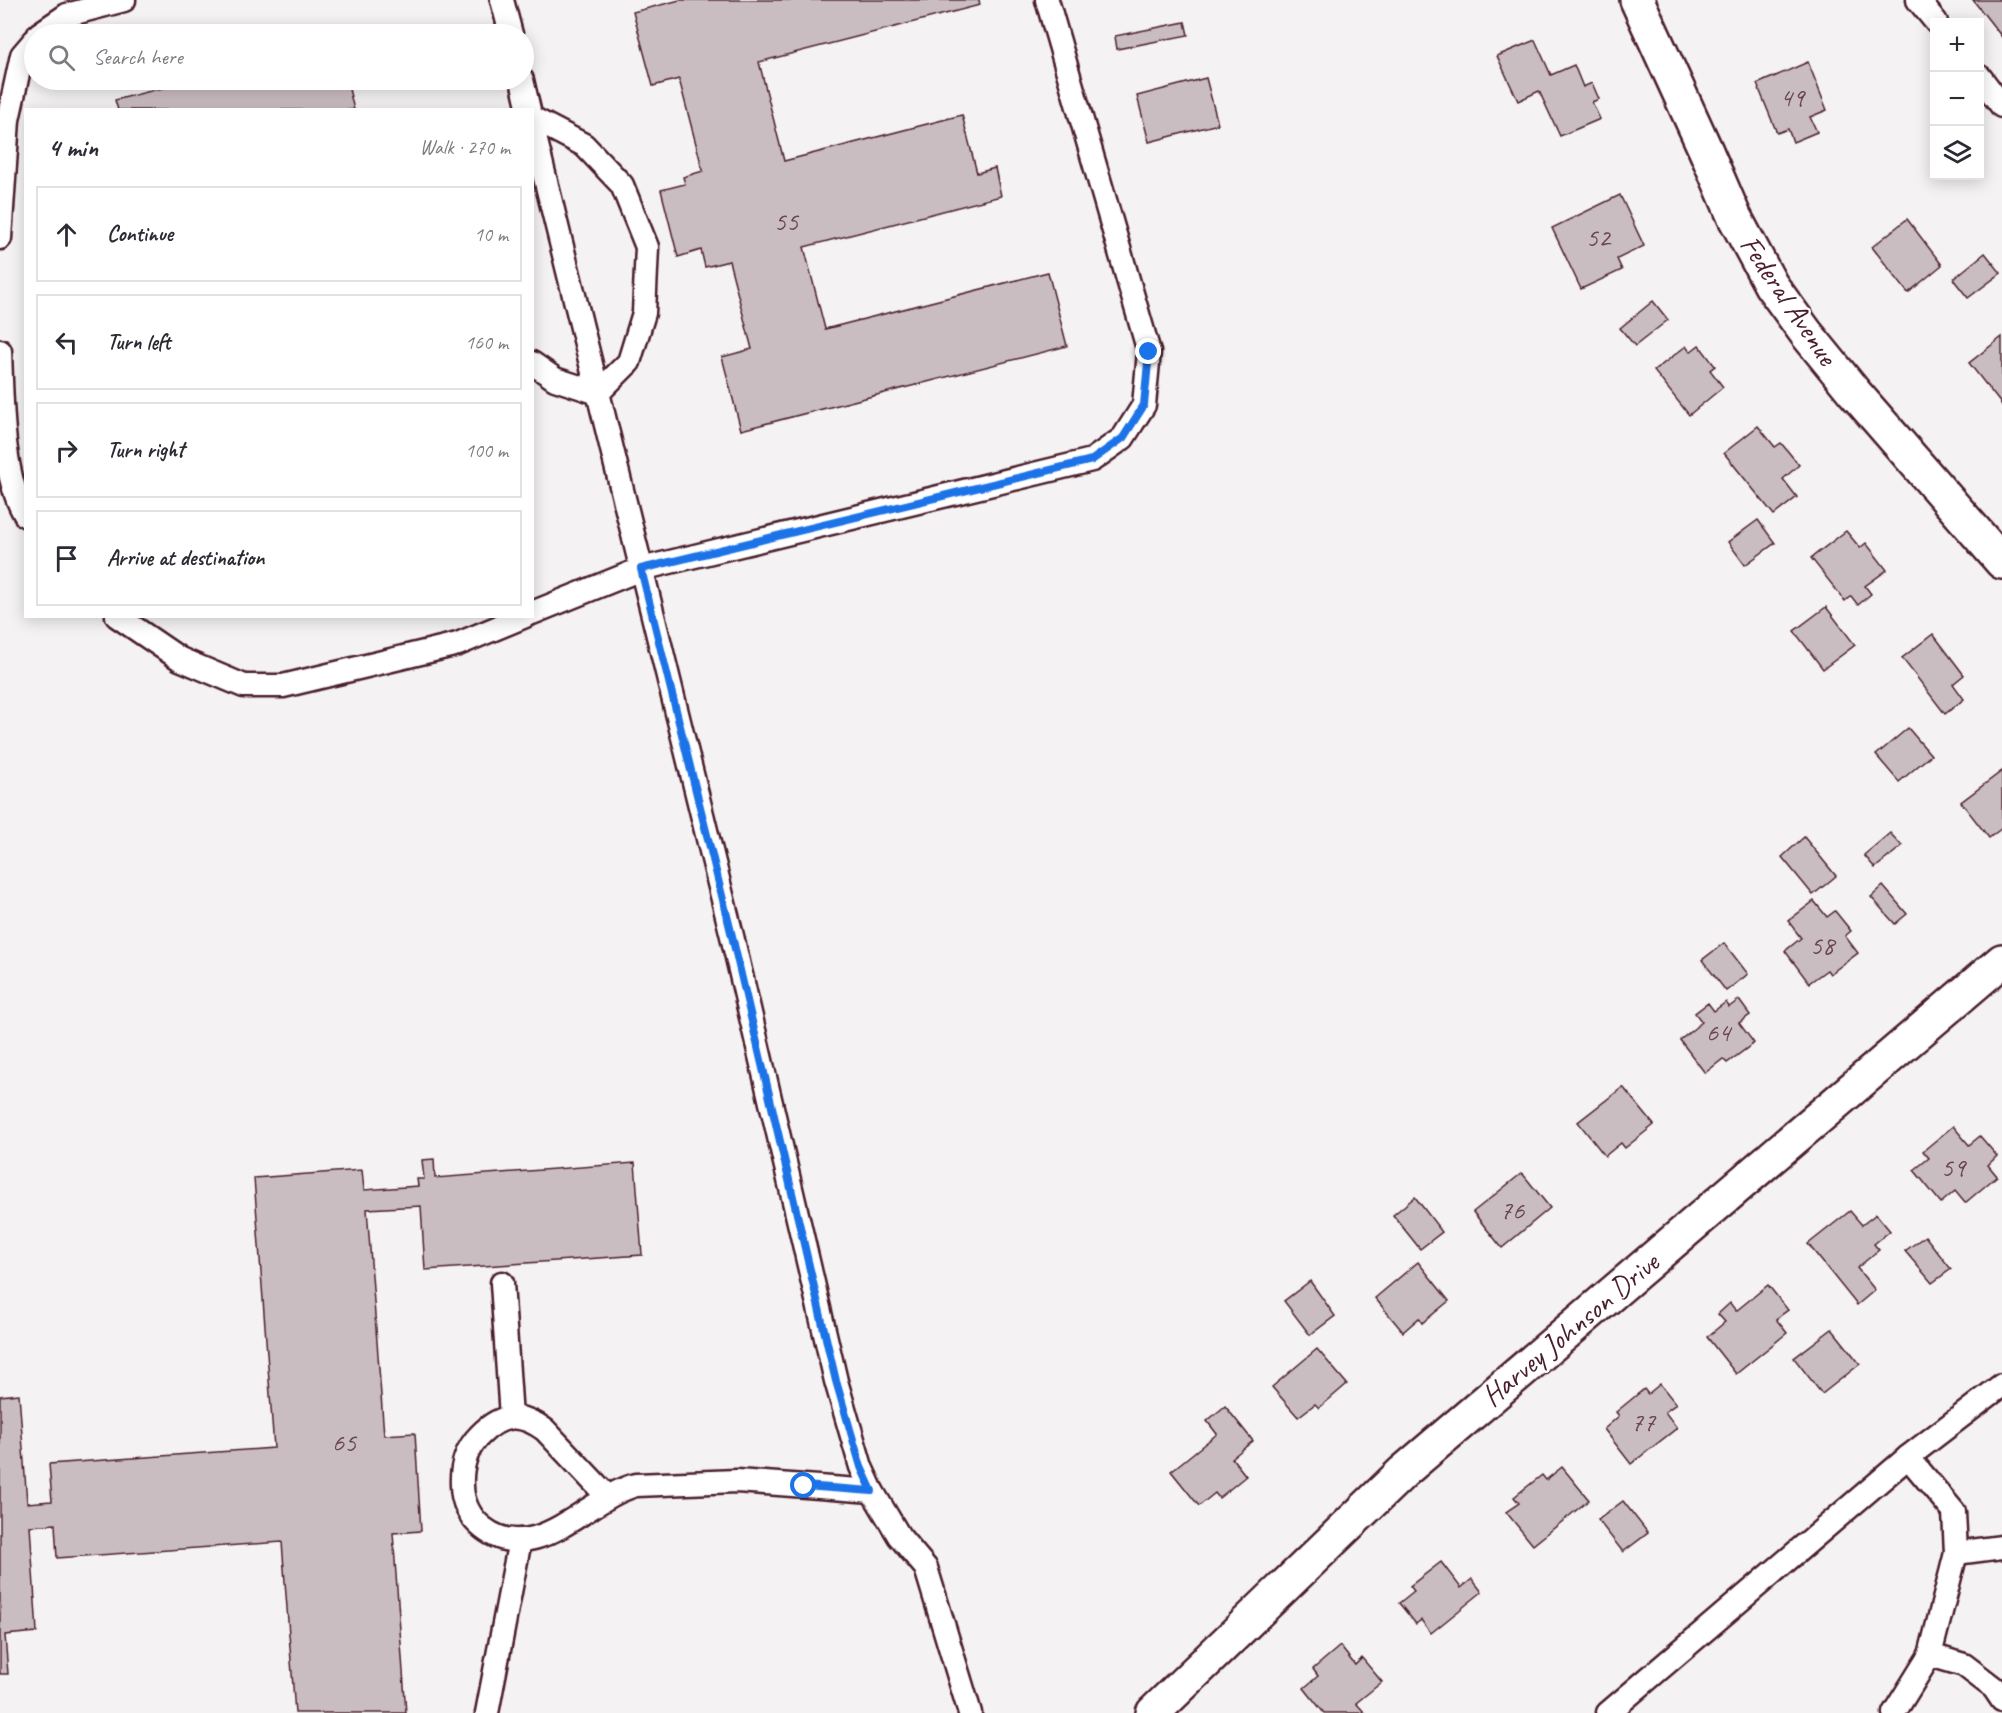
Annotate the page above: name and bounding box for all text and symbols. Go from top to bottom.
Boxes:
map controls [1930,18,1984,180]
button: + [1930,18,1984,72]
search box [24,24,534,90]
icon: search [45,41,78,74]
text: Search here [93,43,183,71]
button: − [1930,72,1984,126]
house number: 49 [1780,80,1806,114]
button: layers [1930,126,1984,180]
text: 4 min [48,131,98,164]
text: Walk · 270 m [420,135,510,160]
house number: 55 [774,204,800,238]
icon: ahead [50,218,83,251]
text: Continue [107,220,173,248]
house number: 52 [1586,220,1612,254]
text: 10 m [474,222,508,247]
street label: Federal Avenue [1732,228,1848,374]
icon: left [50,326,83,359]
text: Turn left [107,328,171,356]
text: 160 m [465,330,508,355]
route end [1135,338,1161,364]
icon: right [50,434,83,467]
text: Turn right [107,436,184,464]
text: 100 m [465,438,508,463]
icon: arrive [50,542,83,575]
text: Arrive at destination [107,544,264,572]
house number: 58 [1810,928,1837,962]
house number: 64 [1706,1015,1733,1049]
house number: 59 [1941,1150,1967,1184]
house number: 76 [1500,1193,1525,1227]
street label: Harvey Johnson Drive [1473,1242,1668,1414]
house number: 77 [1631,1405,1657,1439]
house number: 65 [332,1425,358,1459]
route start [790,1472,816,1498]

